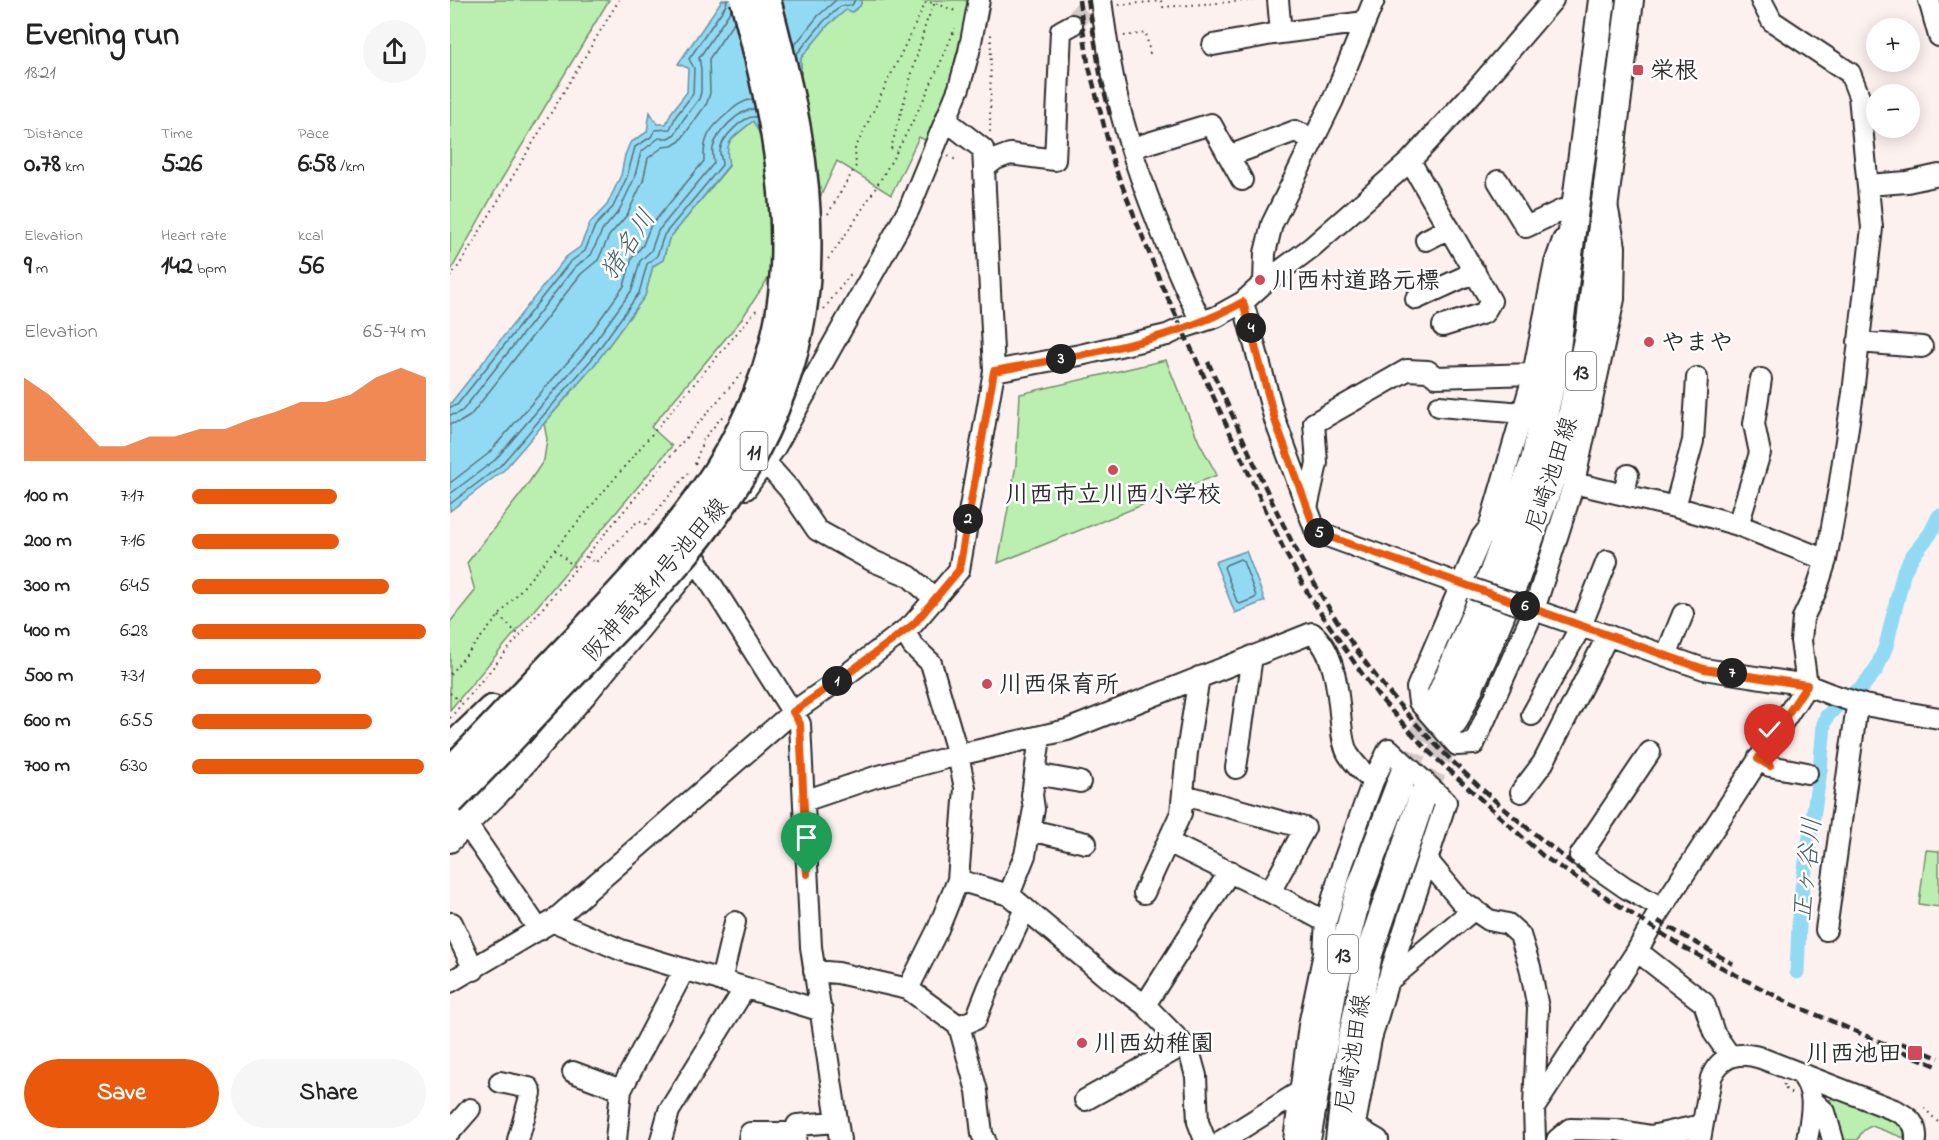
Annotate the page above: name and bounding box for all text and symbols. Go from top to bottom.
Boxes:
text: Evening run [24,12,179,60]
map controls [1866,18,1920,138]
button: + [1866,18,1920,72]
button: share [363,20,426,83]
place label: 栄根 [1650,55,1698,90]
text: 18:21 [24,59,56,88]
marker: 栄根 [1631,63,1645,77]
button: − [1866,84,1920,138]
text: Distance [24,122,83,146]
text: Time [161,122,193,146]
text: Pace [298,122,329,146]
text: 0.78 [24,146,61,184]
text: 5:26 [161,146,202,184]
text: 6:58 [298,146,336,184]
text: km [61,155,84,179]
text: /km [336,155,365,179]
water label: 猪名川 [592,203,667,289]
text: Elevation [24,224,83,248]
text: Heart rate [161,224,227,248]
text: kcal [298,224,323,248]
text: 9 [24,248,32,286]
text: 142 [161,248,193,286]
text: 56 [298,248,324,286]
text: m [32,257,48,281]
text: bpm [193,257,226,281]
place label: 川西村道路元標 [1272,265,1440,300]
marker: 川西村道路元標 [1253,273,1267,287]
pin: 4 [1236,313,1266,343]
text: 4 [1248,316,1254,340]
text: Elevation [24,318,98,347]
text: 65–74 m [363,318,426,347]
place label: やまや [1661,327,1733,362]
marker: やまや [1642,335,1656,349]
pin: 3 [1046,344,1076,374]
text: 3 [1058,347,1064,371]
road number: 13 [1566,352,1596,390]
street label: 尼崎池田線 [1518,412,1589,537]
road number: 11 [740,432,768,470]
marker: 川西市立川西小学校 [1106,463,1120,477]
place label: 川西市立川西小学校 [1005,479,1221,514]
text: 100 m [24,482,68,511]
text: 7:17 [120,482,145,511]
street label: 阪神高速11号池田線 [576,491,738,670]
pin: 2 [953,504,983,534]
text: 2 [964,507,972,531]
pin: 5 [1304,518,1334,548]
text: 5 [1314,521,1324,545]
text: 200 m [24,527,72,556]
text: 7:16 [120,527,145,556]
text: 300 m [24,572,70,601]
text: 6:45 [120,572,150,601]
pin: 6 [1510,591,1540,621]
text: 6 [1521,594,1529,618]
text: 400 m [24,617,70,646]
text: 6:28 [120,617,148,646]
pin: 7 [1717,658,1747,688]
text: 7 [1729,661,1735,685]
text: 500 m [24,662,73,691]
text: 7:31 [120,662,145,691]
pin: 1 [822,666,852,696]
text: 1 [834,669,840,693]
place label: 川西保育所 [999,669,1119,704]
marker: 川西保育所 [980,677,994,691]
pin [1744,704,1795,766]
text: 600 m [24,707,71,736]
text: 6:55 [120,707,153,736]
icon: check [1753,713,1786,746]
text: 700 m [24,752,70,781]
text: 6:30 [120,752,147,781]
pin [781,812,832,874]
water label: 正ヶ谷川 [1785,816,1833,923]
icon: arrive [790,821,823,854]
road number: 13 [1328,935,1358,973]
street label: 尼崎池田線 [1328,991,1381,1115]
place label: 川西幼稚園 [1094,1028,1214,1063]
marker: 川西幼稚園 [1075,1036,1089,1050]
place label: 川西池田 [1806,1038,1902,1073]
marker: 川西池田 [1906,1044,1924,1062]
button: Save [24,1059,219,1128]
button: Share [231,1059,426,1128]

